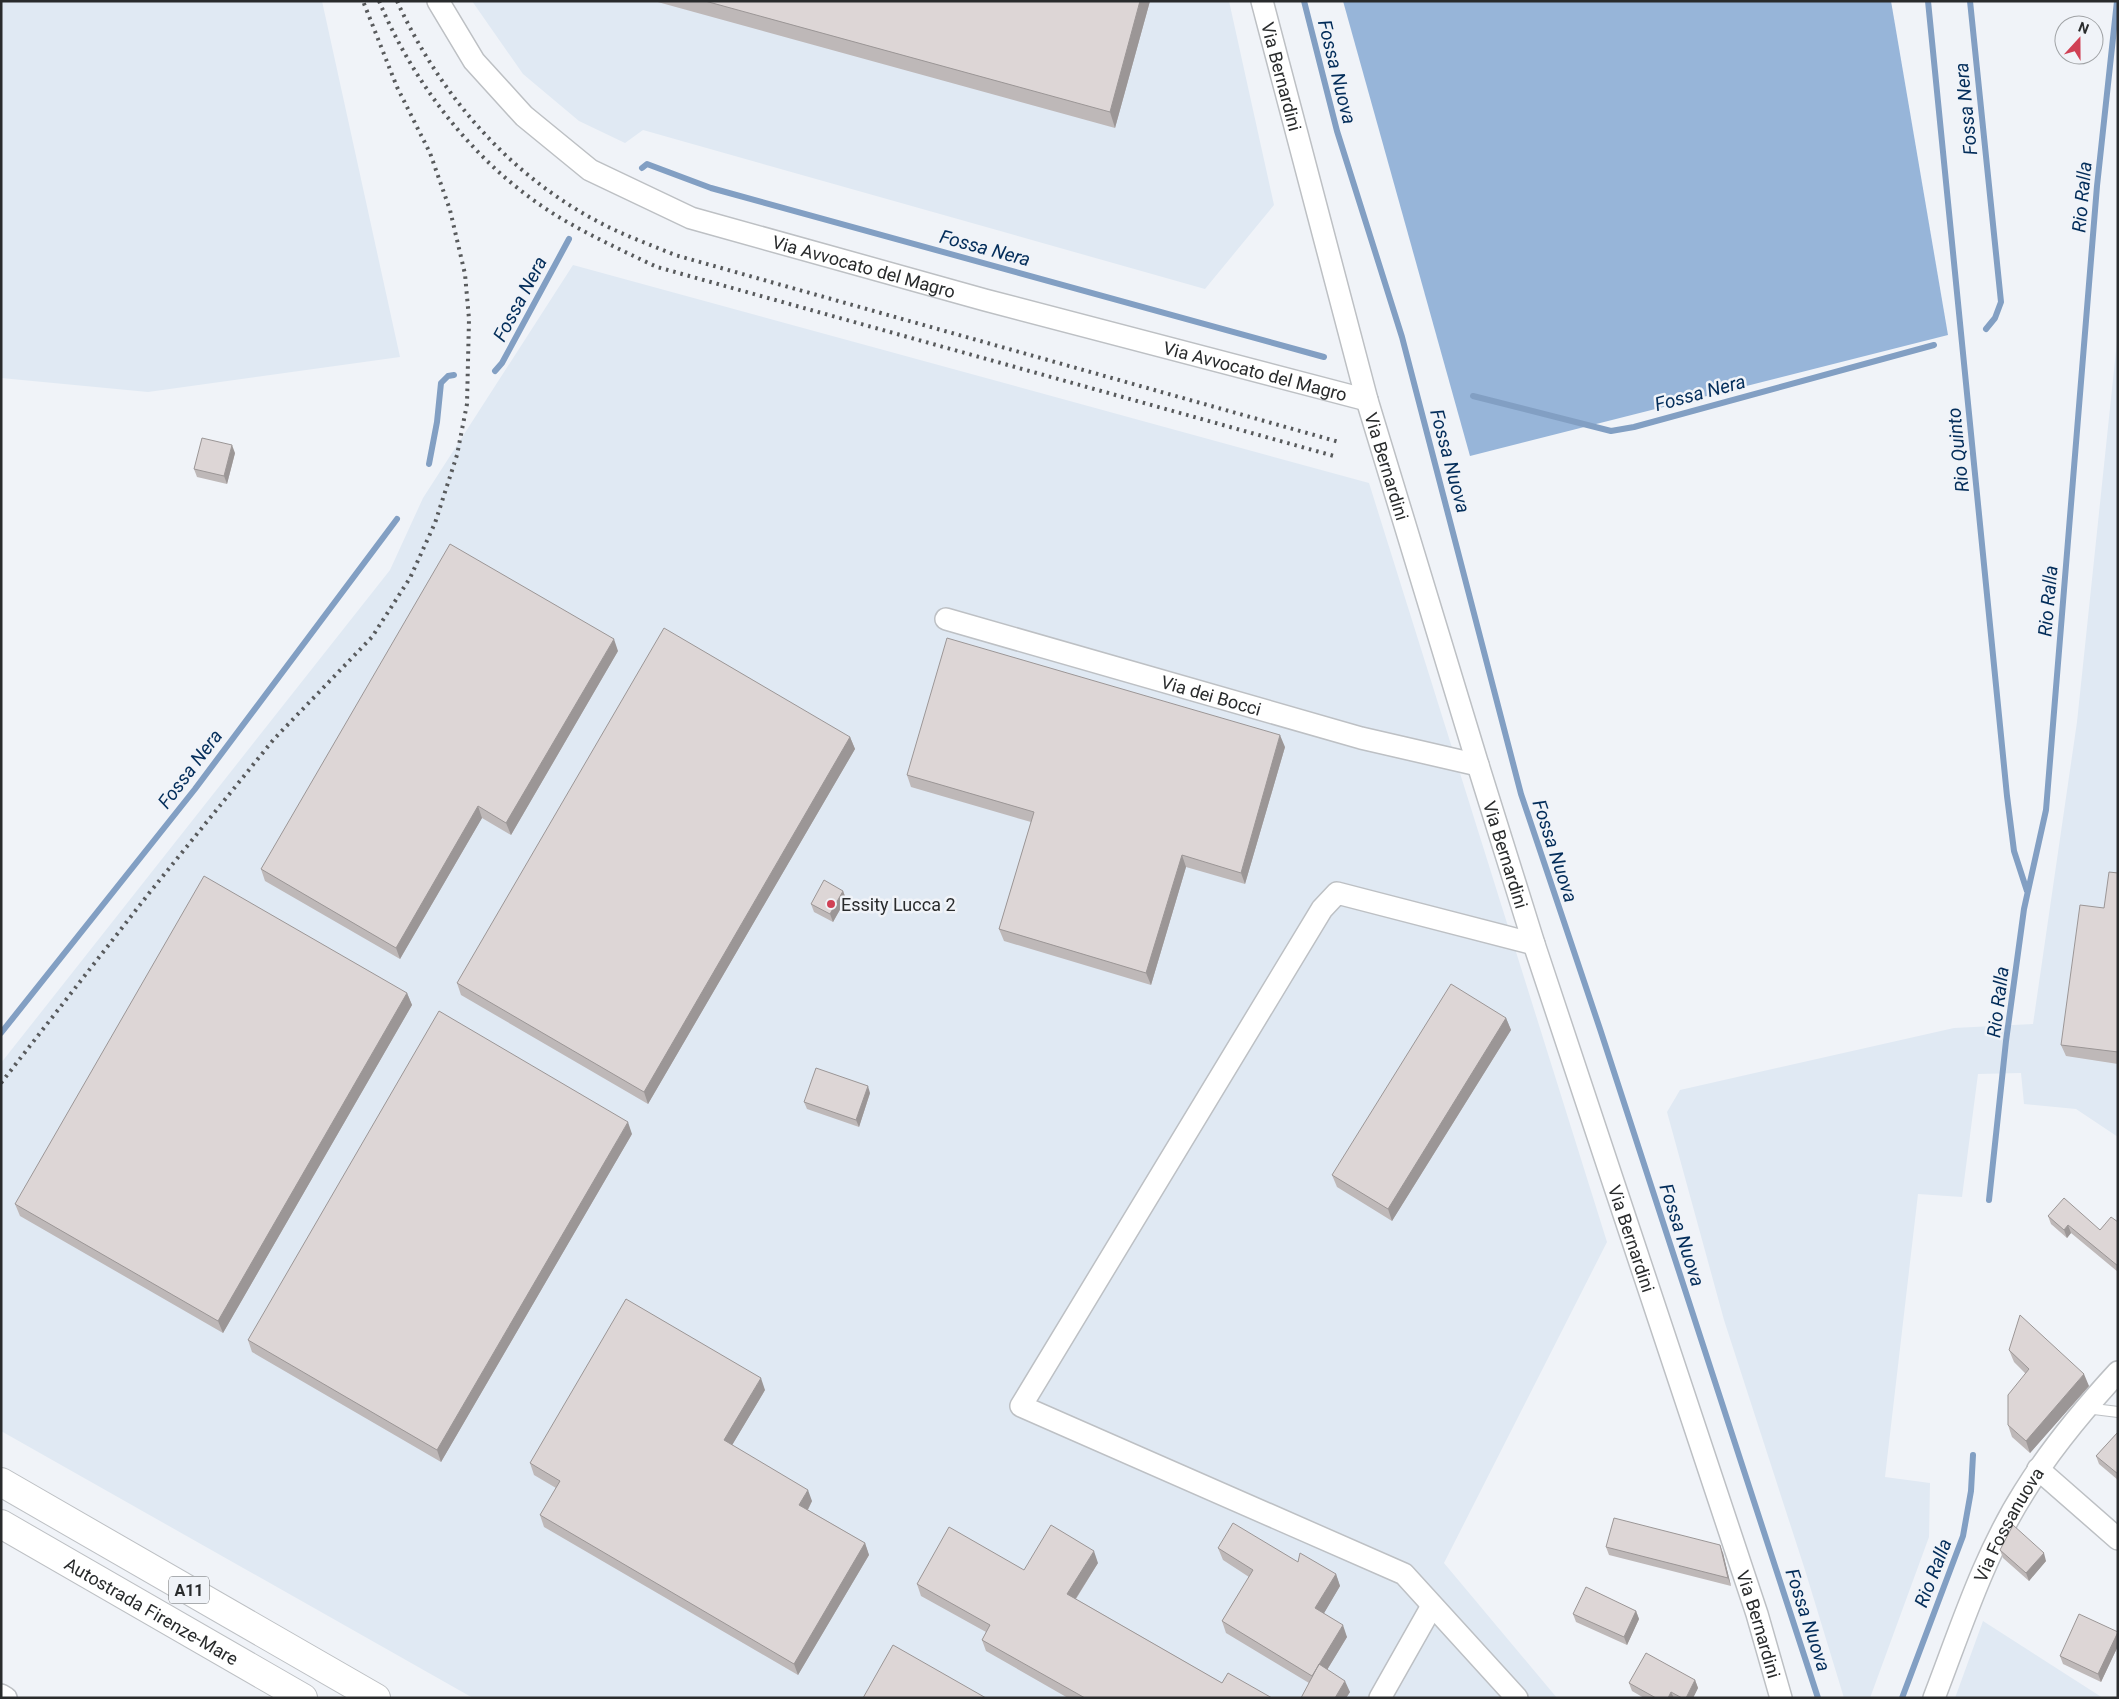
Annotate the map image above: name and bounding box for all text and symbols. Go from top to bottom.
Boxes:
north arrow [2054,15,2104,65]
water label: Fossa Nuova [1313,17,1361,127]
text: N [2076,19,2091,37]
street label: Via Bernardini [1257,20,1306,133]
water label: Fossa Nera [1950,62,1982,156]
water label: Rio Ralla [2067,160,2097,234]
water label: Fossa Nera [937,225,1033,271]
street label: Via Avvocato del Magro [770,231,958,302]
water label: Fossa Nera [488,253,552,345]
street label: Via Avvocato del Magro [1161,337,1349,405]
water label: Fossa Nera [1652,370,1748,416]
water label: Fossa Nuova [1425,406,1475,516]
water label: Rio Quinto [1942,407,1974,493]
street label: Via Bernardini [1361,410,1413,523]
water label: Rio Ralla [2033,564,2063,638]
street label: Via dei Bocci [1159,671,1264,719]
water label: Fossa Nera [153,725,227,813]
water label: Fossa Nuova [1528,797,1582,905]
street label: Via Bernardini [1479,798,1533,911]
place label: Essity Lucca 2 [841,894,956,915]
marker: Essity Lucca 2 [825,898,837,910]
water label: Rio Ralla [1982,965,2014,1039]
water label: Fossa Nuova [1655,1181,1709,1289]
street label: Via Bernardini [1604,1182,1660,1295]
street label: Via Fossanuova [1969,1463,2048,1585]
water label: Rio Ralla [1909,1536,1957,1610]
street label: Autostrada Firenze-Mare [61,1553,242,1669]
water label: Fossa Nuova [1781,1566,1835,1674]
street label: Via Bernardini [1733,1567,1785,1680]
road number: A11 [169,1576,209,1604]

